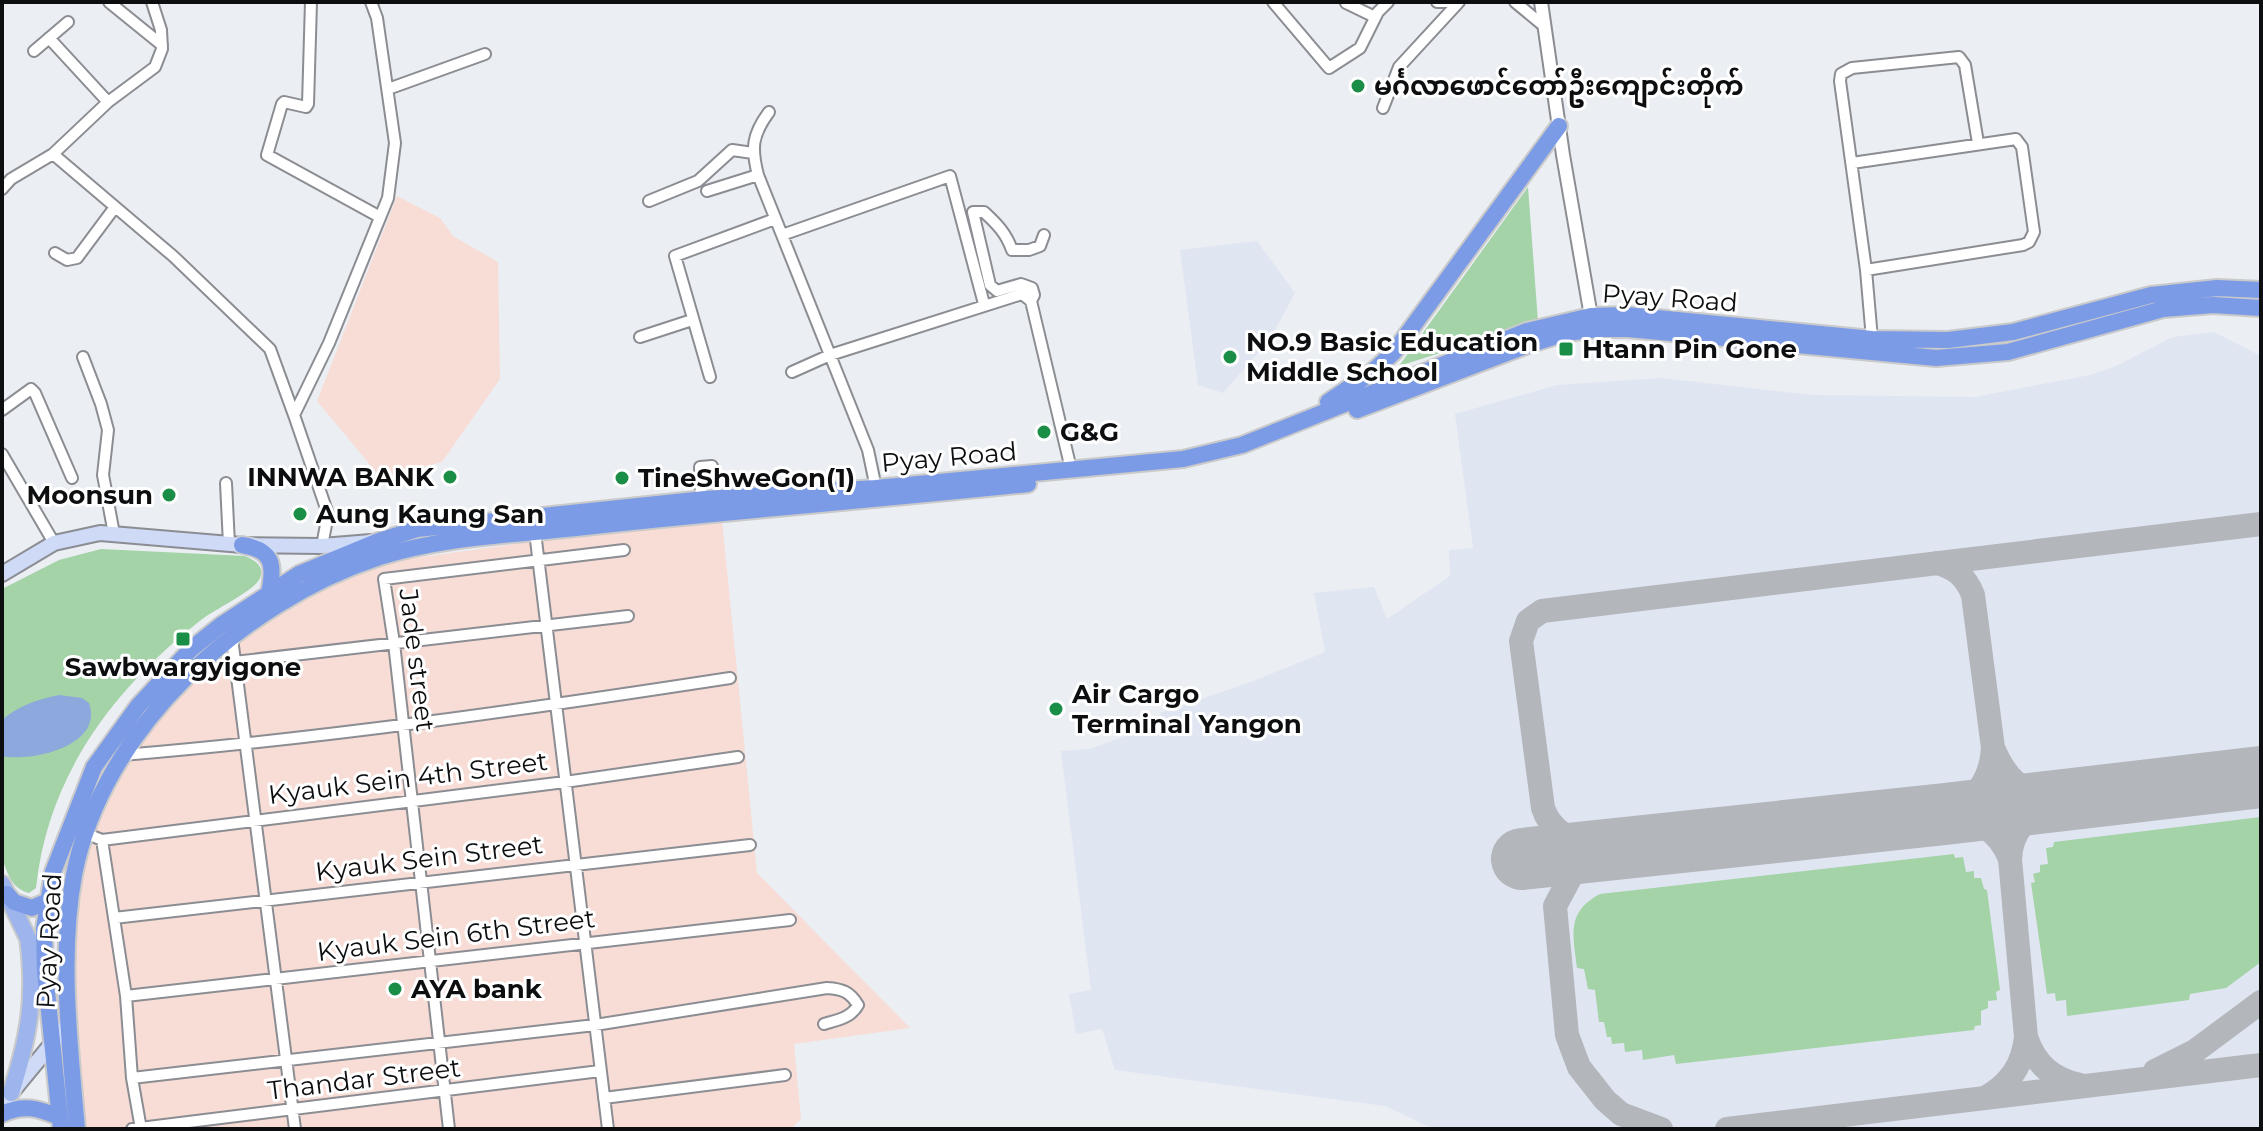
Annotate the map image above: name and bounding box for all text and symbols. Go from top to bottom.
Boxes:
place label: မင်္ဂလာဖောင်တော်ဦးကျောင်းတိုက် [1374,67,1744,108]
marker: မင်္ဂလာဖောင်တော်ဦးကျောင်းတိုက် [1349,77,1367,95]
street label: Pyay Road [1601,277,1739,319]
place label: NO.9 Basic Education Middle School [1246,326,1538,388]
place label: Htann Pin Gone [1582,333,1797,365]
marker: Htann Pin Gone [1557,340,1575,358]
marker: NO.9 Basic Education Middle School [1221,348,1239,366]
place label: G&G [1060,416,1119,448]
marker: G&G [1035,423,1053,441]
street label: Pyay Road [880,435,1018,479]
place label: INNWA BANK [247,461,435,493]
place label: TineShweGon(1) [638,462,855,494]
marker: INNWA BANK [441,468,459,486]
marker: TineShweGon(1) [613,469,631,487]
place label: Moonsun [27,479,153,511]
marker: Moonsun [160,486,178,504]
place label: Aung Kaung San [315,498,544,530]
marker: Aung Kaung San [291,505,309,523]
street label: Jade street [392,586,442,733]
marker: Sawbwargyigone [174,630,192,648]
place label: Sawbwargyigone [65,651,301,683]
place label: Air Cargo Terminal Yangon [1071,678,1302,740]
marker: Air Cargo Terminal Yangon [1047,700,1065,718]
street label: Kyauk Sein 4th Street [267,745,549,811]
street label: Kyauk Sein Street [313,828,545,888]
street label: Pyay Road [29,872,69,1010]
street label: Kyauk Sein 6th Street [315,902,597,968]
place label: AYA bank [410,973,543,1005]
marker: AYA bank [386,980,404,998]
street label: Thandar Street [266,1051,462,1107]

